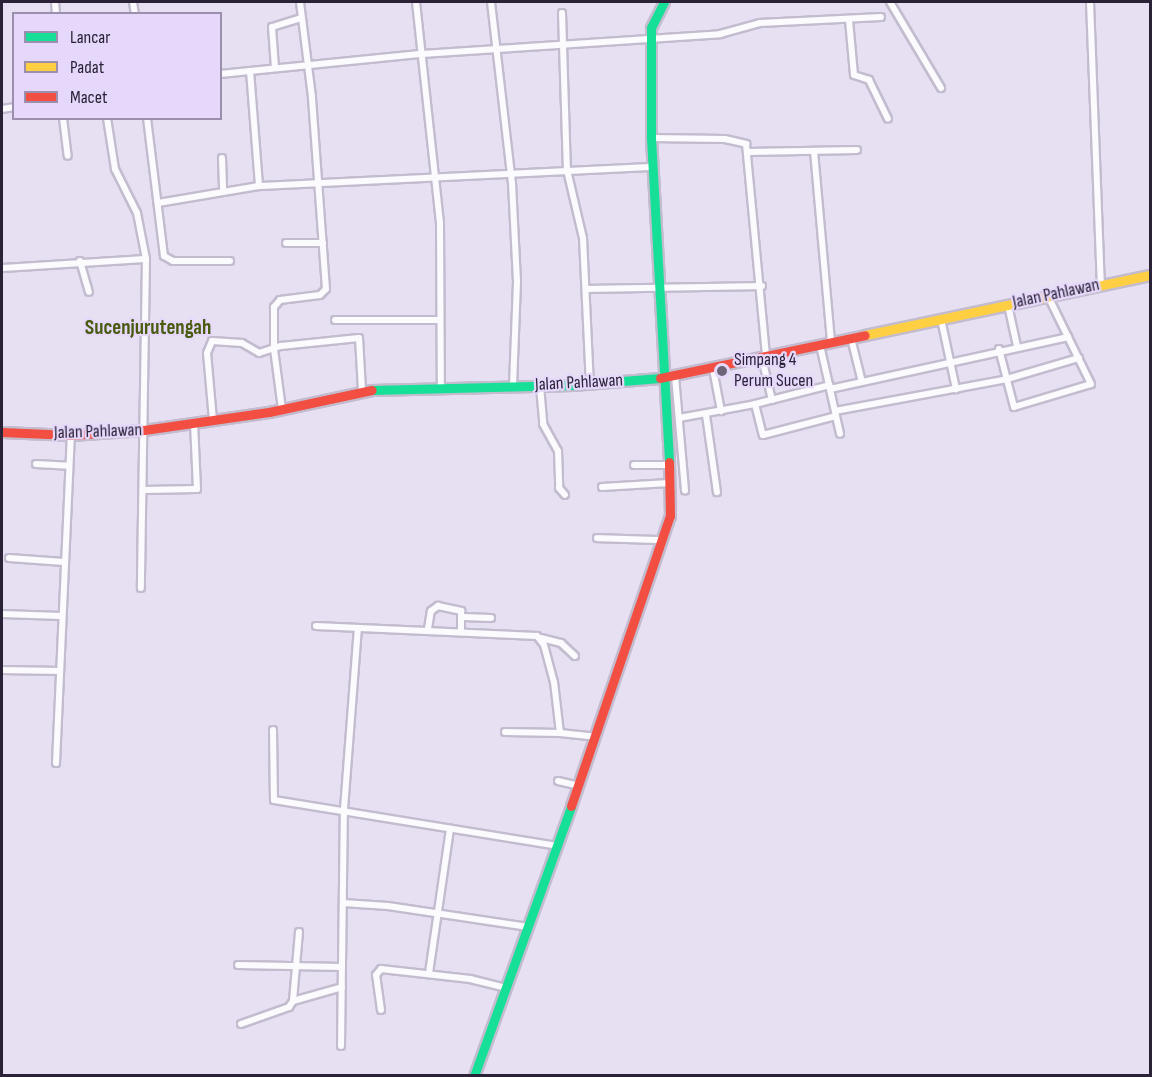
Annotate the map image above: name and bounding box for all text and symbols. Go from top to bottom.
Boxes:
legend [12,12,222,120]
text: Lancar [70,27,110,48]
text: Padat [70,57,104,78]
text: Macet [70,87,107,108]
street label: Jalan Pahlawan [1011,274,1101,314]
district label: Sucenjurutengah [85,315,211,341]
place label: Simpang 4 Perum Sucen [734,350,813,392]
marker: Simpang 4 Perum Sucen [715,364,729,378]
street label: Jalan Pahlawan [534,370,624,396]
street label: Jalan Pahlawan [54,420,142,444]

